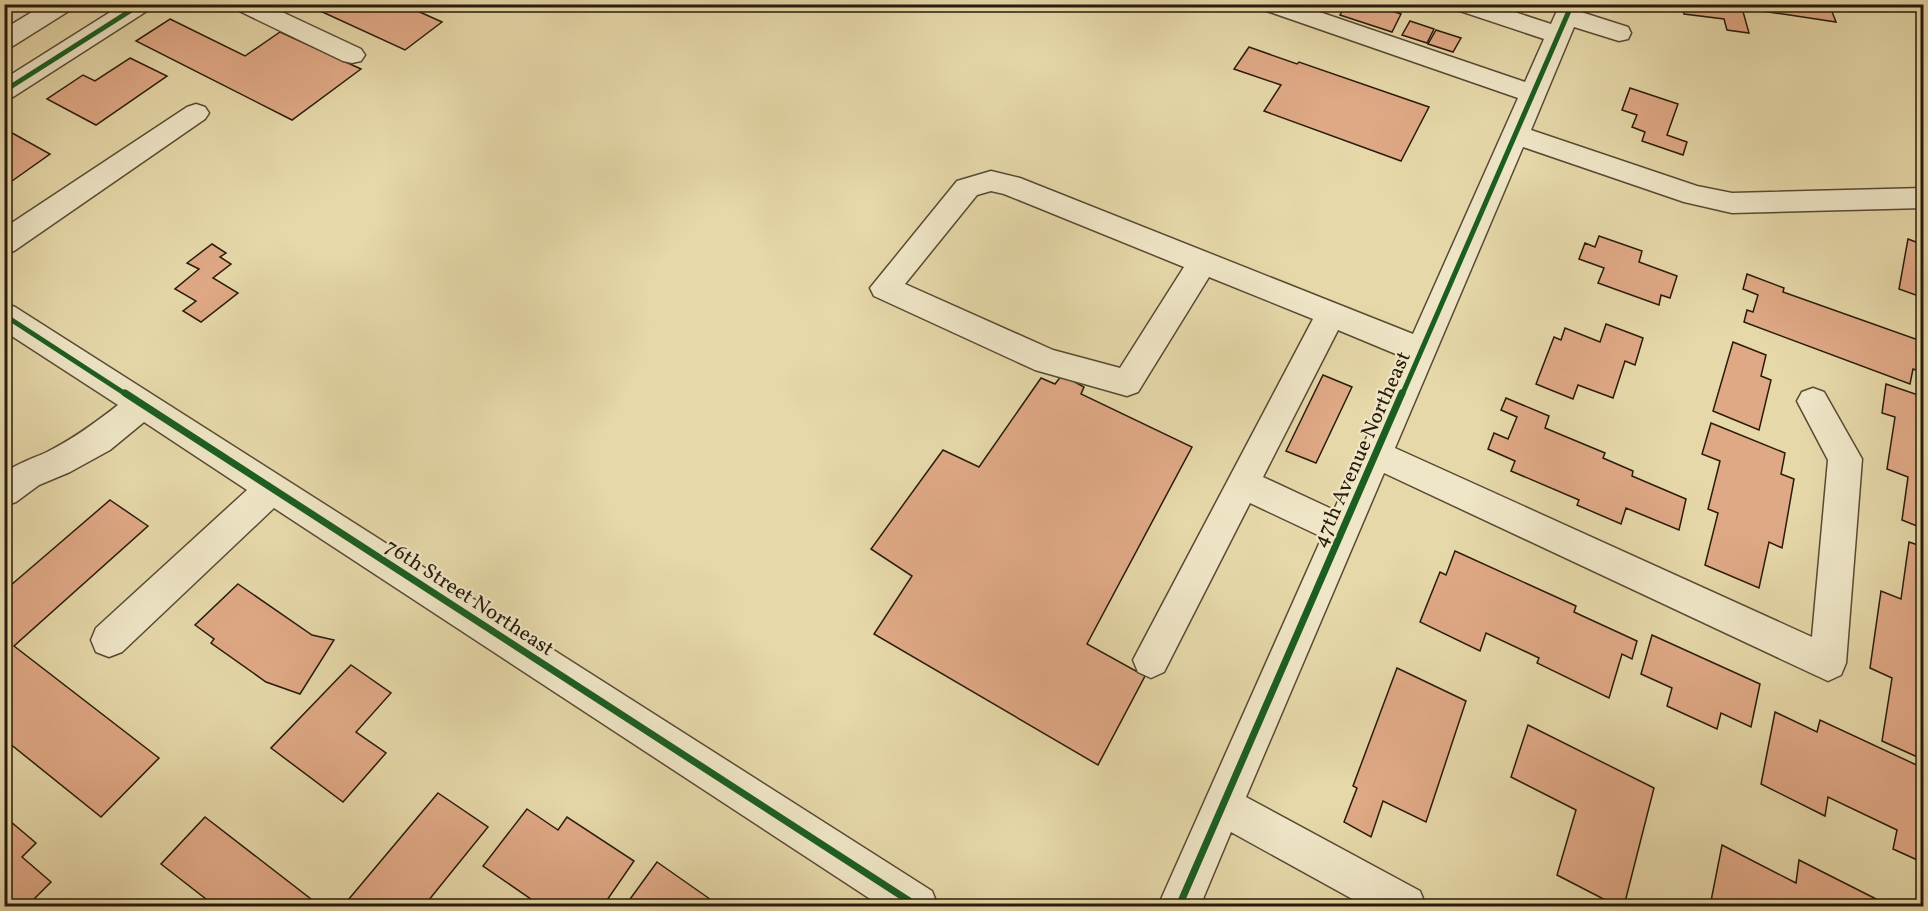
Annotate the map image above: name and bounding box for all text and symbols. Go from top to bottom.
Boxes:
street label: 47th Avenue Northeast [1306,347,1419,552]
street label: 76th Street Northeast [379,533,559,664]

